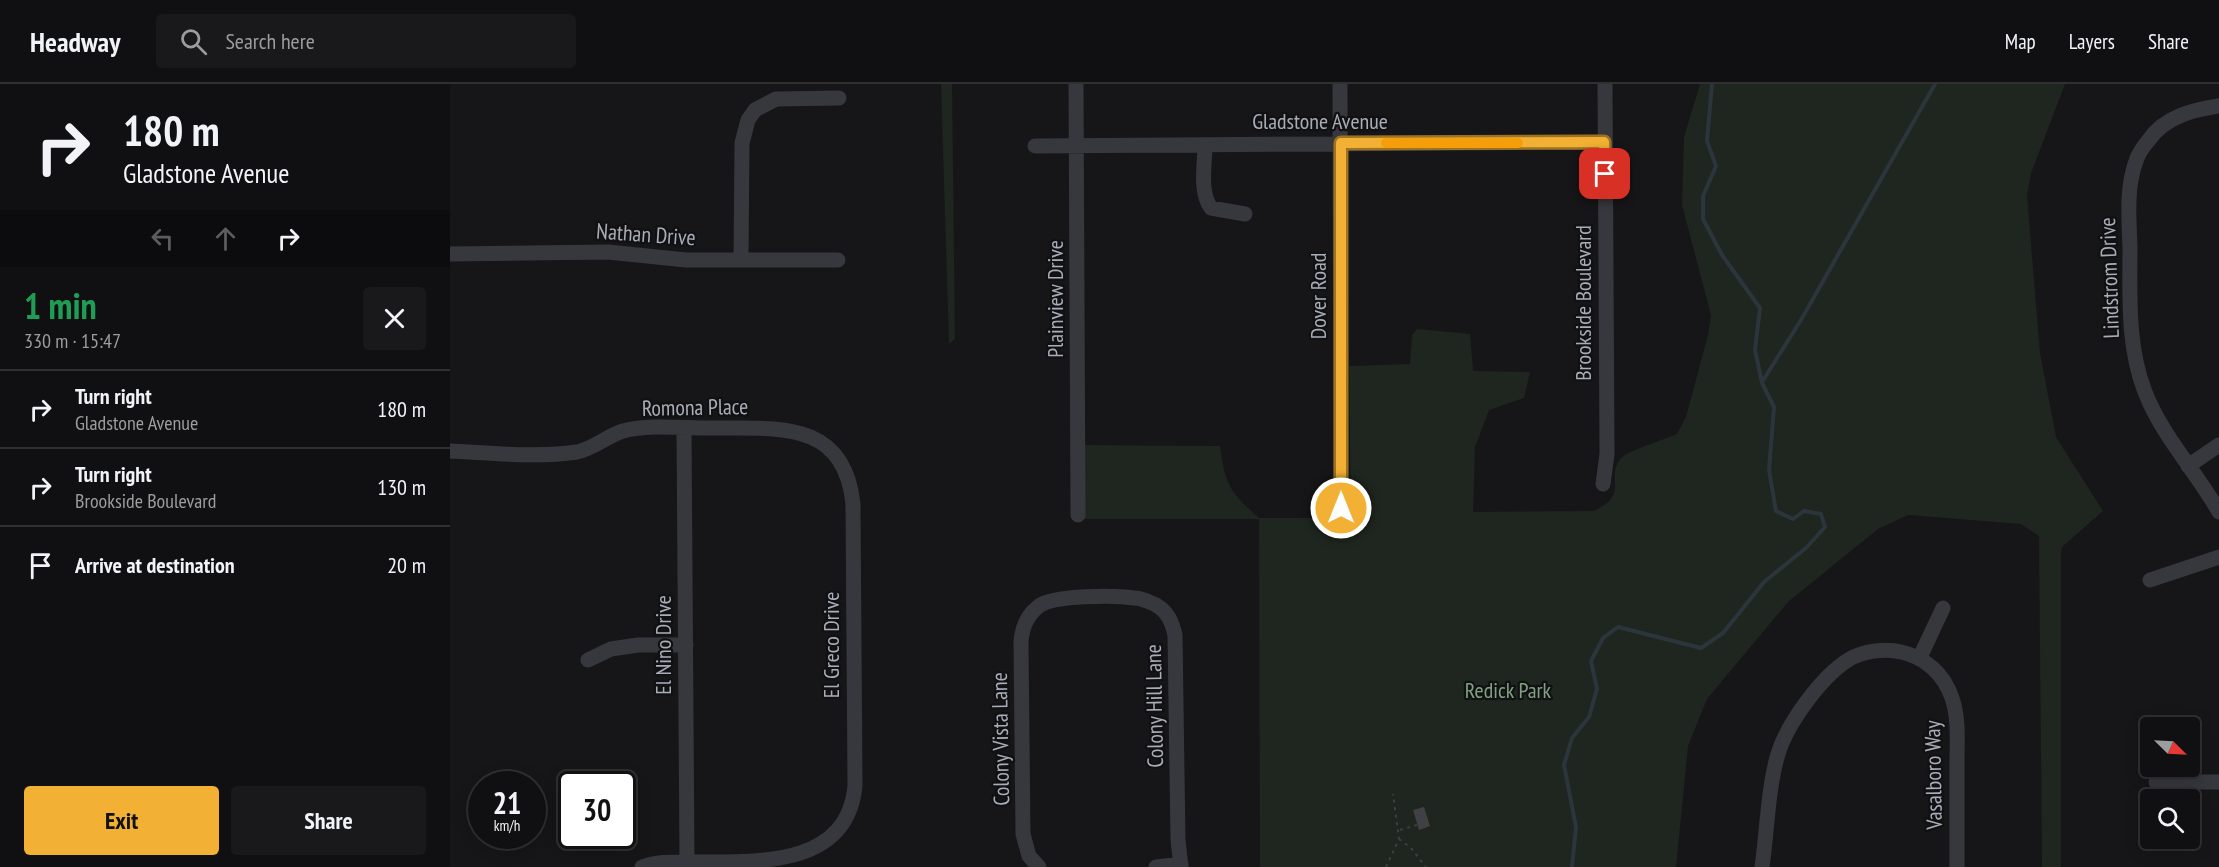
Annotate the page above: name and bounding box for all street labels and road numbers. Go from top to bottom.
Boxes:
street label: Gladstone Avenue [1252,107,1388,135]
street label: Nathan Drive [595,217,697,251]
street label: Lindstrom Drive [2093,217,2125,339]
street label: Brookside Boulevard [1569,225,1597,381]
street label: Plainview Drive [1041,240,1069,358]
street label: Dover Road [1304,253,1332,339]
street label: Romona Place [641,392,749,422]
street label: El Greco Drive [817,592,845,698]
street label: El Nino Drive [649,595,677,695]
street label: Colony Hill Lane [1139,644,1169,768]
street label: Colony Vista Lane [985,672,1015,806]
street label: Vasalboro Way [1918,719,1948,831]

